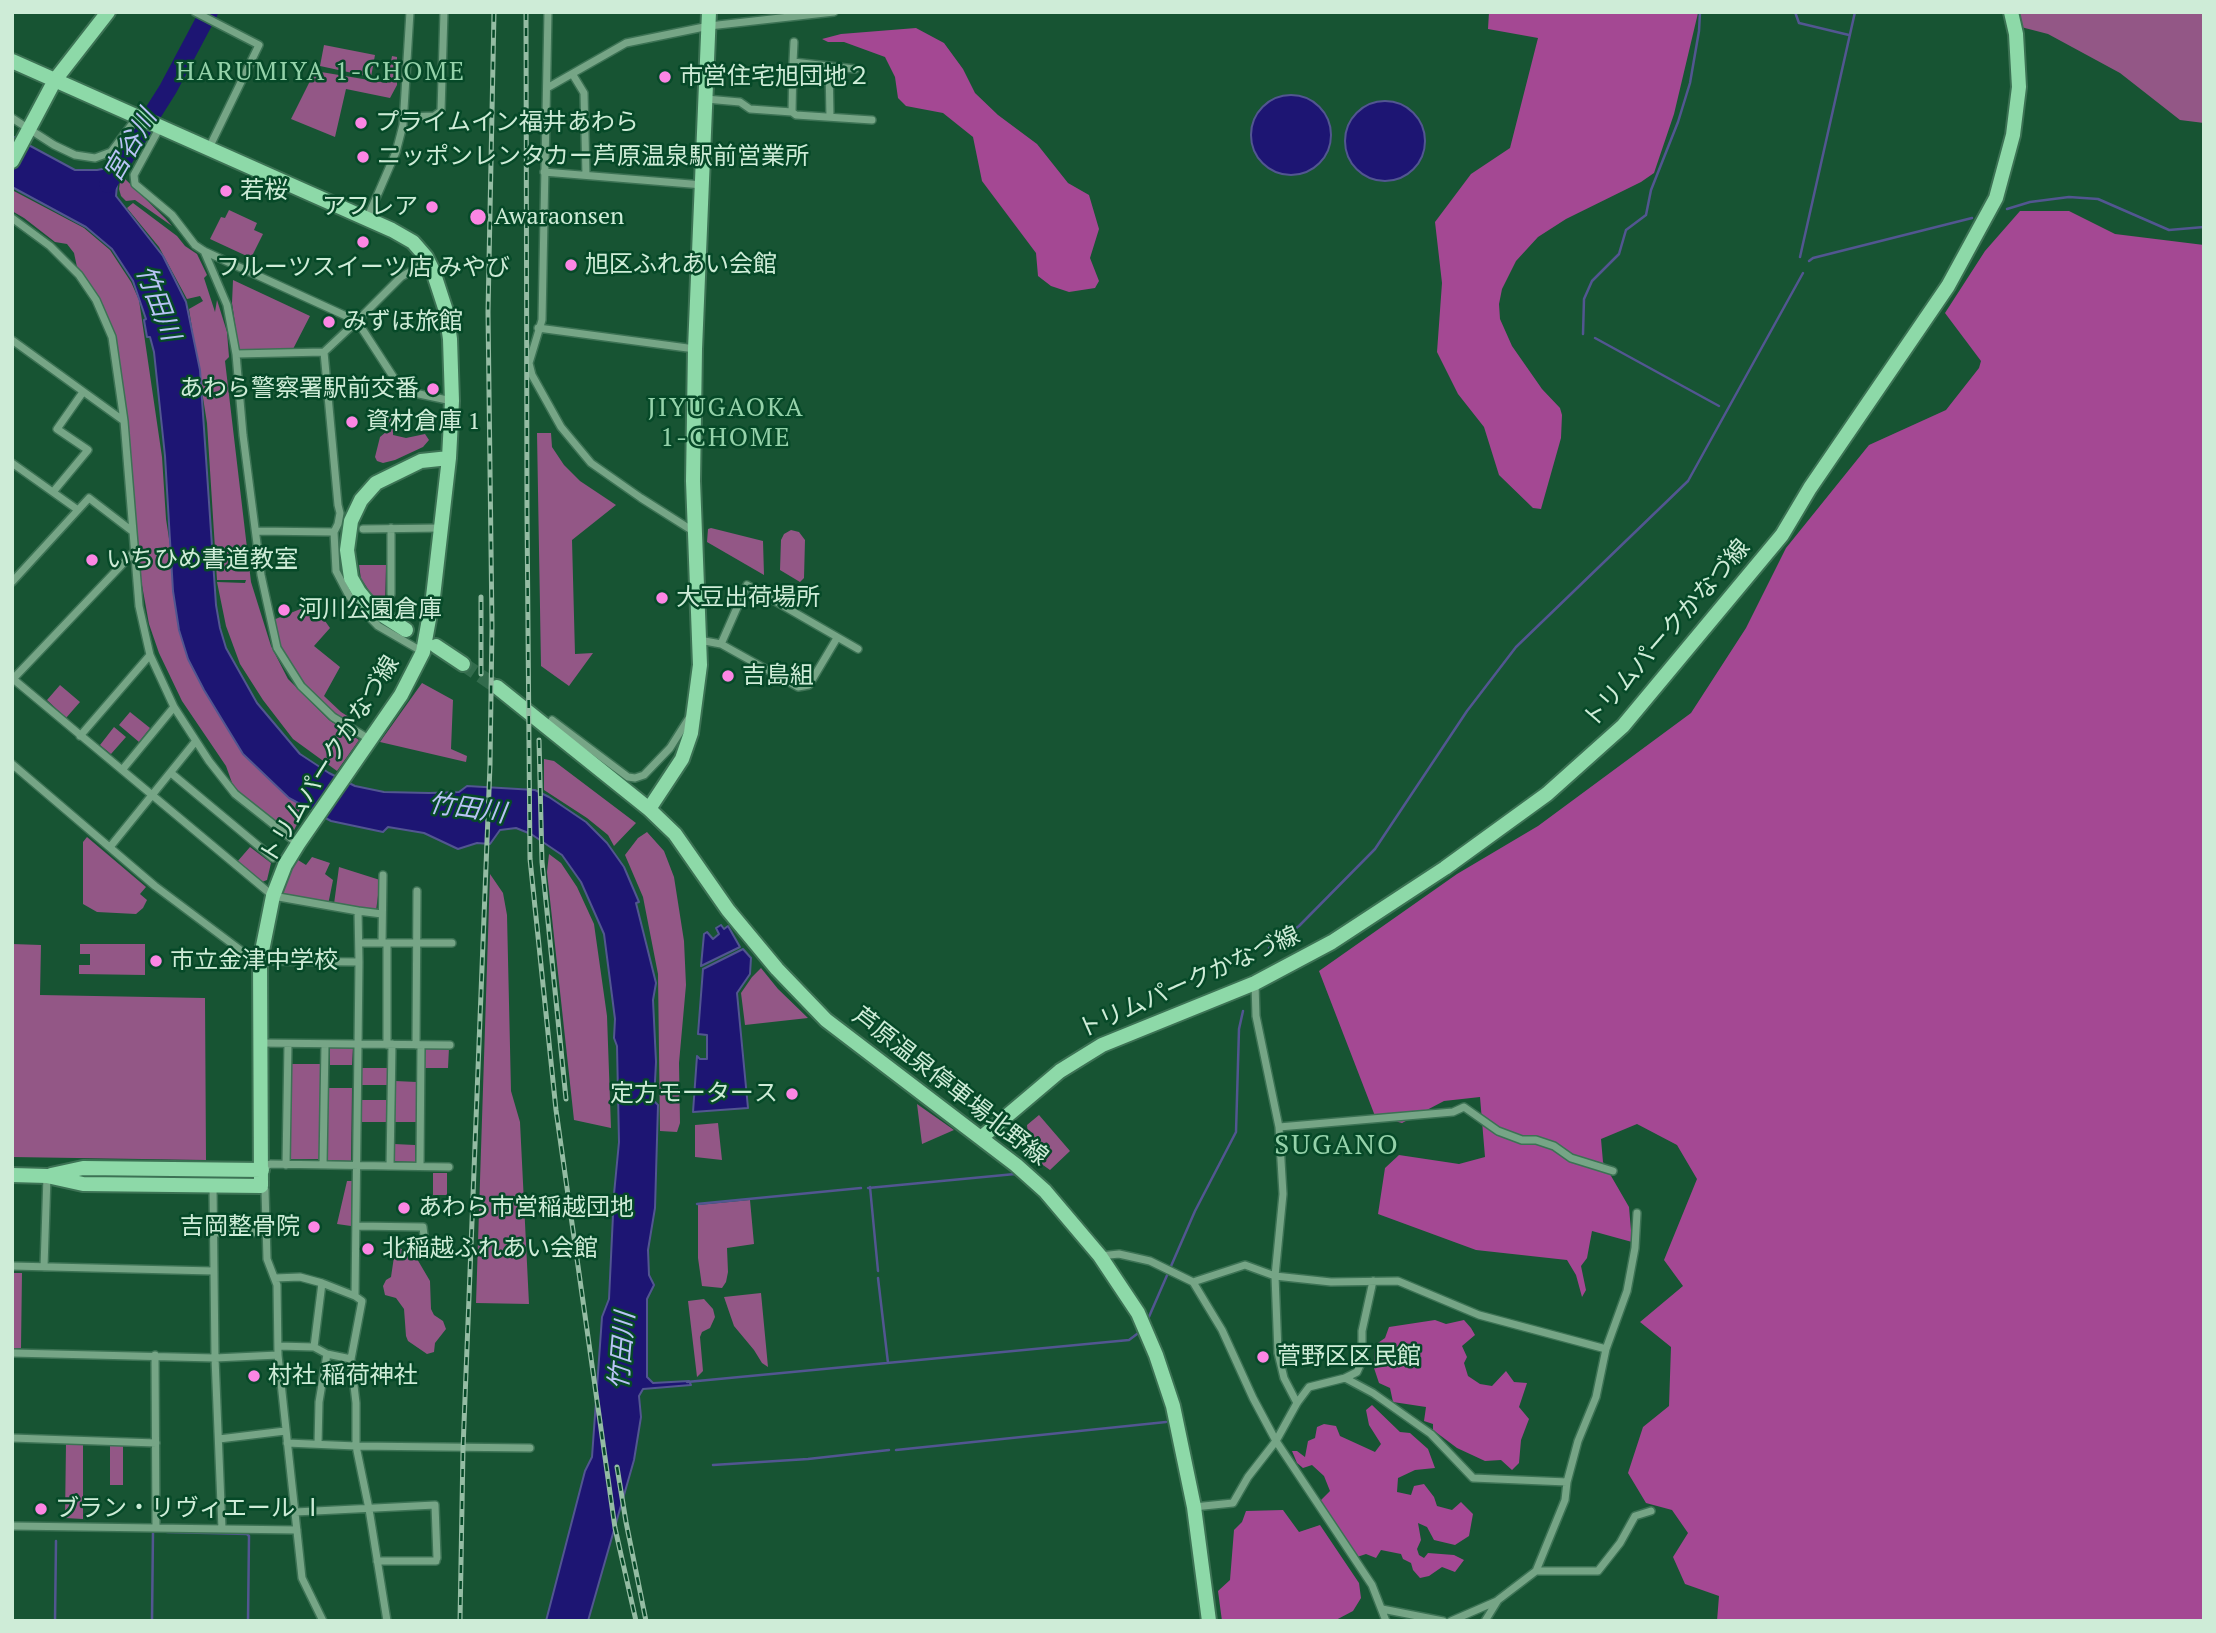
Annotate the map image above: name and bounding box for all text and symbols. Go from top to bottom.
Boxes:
district label: HARUMIYA 1-CHOME [178,57,464,89]
place label: 市営住宅旭団地２ [679,63,871,91]
marker: 市営住宅旭団地２ [657,69,673,85]
water label: 宮谷川 [98,104,164,188]
place label: プライムイン福井あわら [375,109,639,137]
marker: プライムイン福井あわら [353,115,369,131]
place label: ニッポンレンタカー芦原温泉駅前営業所 [377,143,809,171]
marker: ニッポンレンタカー芦原温泉駅前営業所 [355,149,371,165]
place label: 若桜 [240,177,288,205]
marker: 若桜 [218,183,234,199]
place label: アフレア [322,193,418,221]
marker: アフレア [424,199,440,215]
place label: Awaraonsen [494,203,624,231]
marker: Awaraonsen [468,207,488,227]
marker: フルーツスイーツ店 みやび [355,234,371,250]
place label: 旭区ふれあい会館 [585,251,777,279]
place label: フルーツスイーツ店 みやび [216,254,510,282]
marker: 旭区ふれあい会館 [563,257,579,273]
water label: 竹田川 [128,261,186,345]
place label: みずほ旅館 [343,308,463,336]
marker: みずほ旅館 [321,314,337,330]
place label: あわら警察署駅前交番 [179,375,419,403]
marker: あわら警察署駅前交番 [425,381,441,397]
district label: JIYUGAOKA 1-CHOME [648,393,804,454]
place label: 資材倉庫 1 [366,408,481,436]
marker: 資材倉庫 1 [344,414,360,430]
street label: トリムパークかなづ線 [1577,534,1757,734]
place label: いちひめ書道教室 [106,546,298,574]
marker: いちひめ書道教室 [84,552,100,568]
place label: 大豆出荷場所 [676,584,820,612]
marker: 大豆出荷場所 [654,590,670,606]
place label: 河川公園倉庫 [298,596,442,624]
marker: 河川公園倉庫 [276,602,292,618]
street label: トリムパークかなづ線 [254,651,406,869]
place label: 吉島組 [742,662,814,690]
marker: 吉島組 [720,668,736,684]
water label: 竹田川 [426,788,508,830]
street label: トリムパークかなづ線 [1074,921,1304,1045]
place label: 市立金津中学校 [170,947,338,975]
marker: 市立金津中学校 [148,953,164,969]
street label: 芦原温泉停車場北野線 [847,1002,1053,1172]
place label: 定方モータース [610,1080,778,1108]
marker: 定方モータース [784,1086,800,1102]
district label: SUGANO [1275,1129,1399,1163]
place label: あわら市営稲越団地 [418,1194,634,1222]
marker: あわら市営稲越団地 [396,1200,412,1216]
place label: 吉岡整骨院 [180,1213,300,1241]
marker: 吉岡整骨院 [306,1219,322,1235]
place label: 北稲越ふれあい会館 [382,1235,598,1263]
marker: 北稲越ふれあい会館 [360,1241,376,1257]
water label: 竹田川 [604,1311,642,1391]
place label: 菅野区区民館 [1277,1343,1421,1371]
marker: 菅野区区民館 [1255,1349,1271,1365]
place label: 村社 稲荷神社 [268,1362,418,1390]
marker: 村社 稲荷神社 [246,1368,262,1384]
place label: ブラン・リヴィエール Ⅰ [55,1495,325,1523]
marker: ブラン・リヴィエール Ⅰ [33,1501,49,1517]

